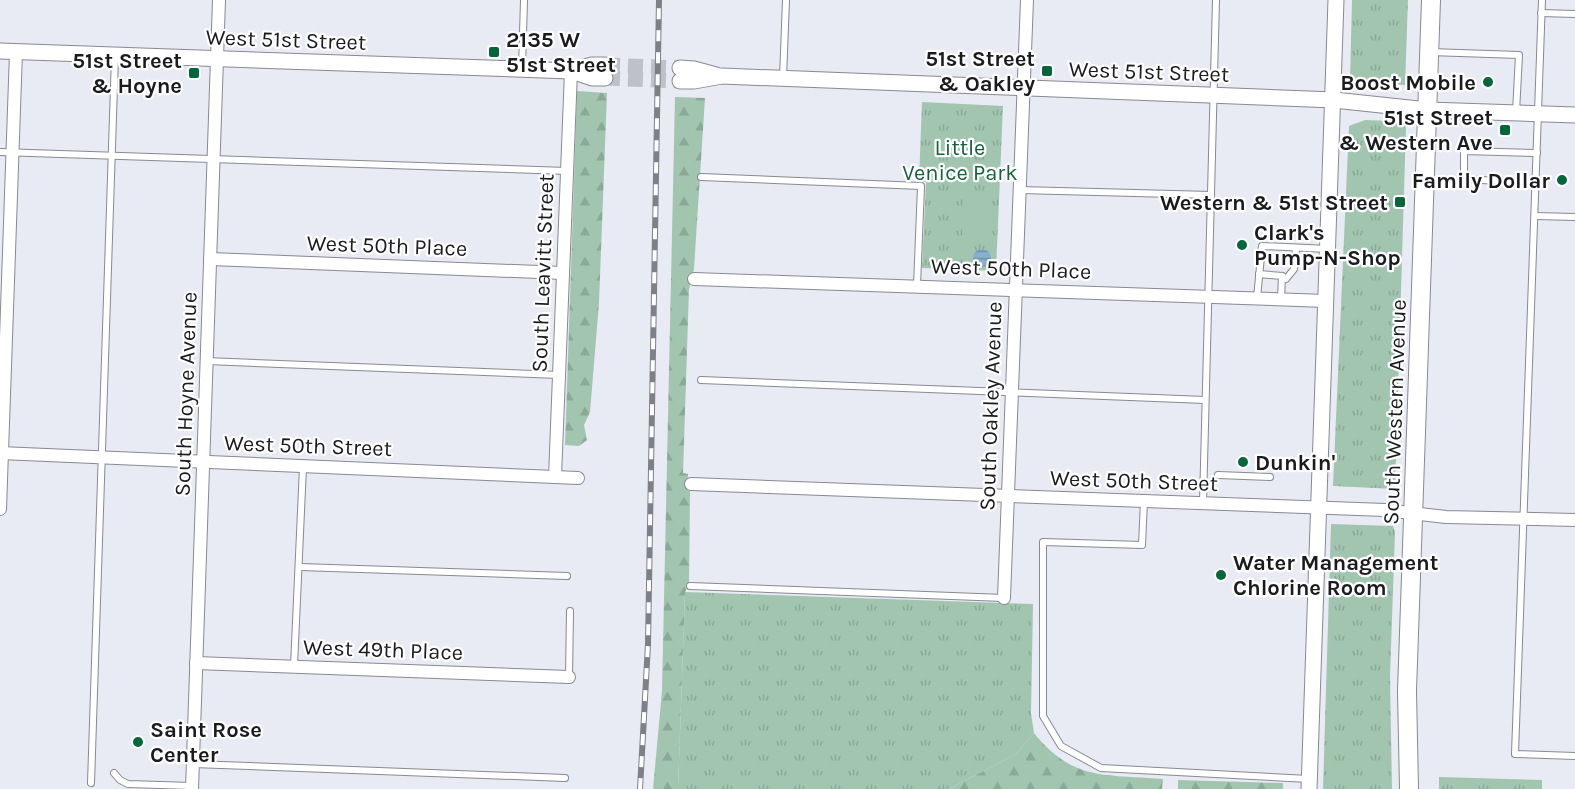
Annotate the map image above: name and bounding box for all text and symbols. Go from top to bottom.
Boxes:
street label: West 51st Street [205,24,367,56]
place label: 2135 W 51st Street [506,27,616,78]
marker: 2135 W 51st Street [487,45,501,59]
place label: 51st Street & Oakley [925,46,1035,97]
place label: 51st Street & Hoyne [72,48,182,99]
street label: West 51st Street [1068,56,1230,88]
marker: 51st Street & Oakley [1040,64,1054,78]
marker: 51st Street & Hoyne [187,66,201,80]
place label: Boost Mobile [1340,70,1476,96]
marker: Boost Mobile [1481,75,1495,89]
place label: 51st Street & Western Ave [1338,105,1493,156]
marker: 51st Street & Western Ave [1498,123,1512,137]
park label: Little Venice Park [902,135,1018,186]
place label: Family Dollar [1412,168,1550,194]
street label: South Leavitt Street [527,173,559,373]
marker: Family Dollar [1555,173,1569,187]
place label: Western & 51st Street [1160,190,1388,216]
marker: Western & 51st Street [1393,195,1407,209]
place label: Clark's Pump-N-Shop [1254,220,1401,271]
street label: West 50th Place [306,230,468,262]
marker: Clark's Pump-N-Shop [1235,238,1249,252]
street label: West 50th Place [930,253,1092,285]
street label: South Hoyne Avenue [169,291,203,497]
street label: South Western Avenue [1378,299,1412,525]
street label: South Oakley Avenue [974,301,1008,511]
street label: West 50th Street [224,430,392,462]
place label: Dunkin' [1255,450,1336,476]
marker: Dunkin' [1236,455,1250,469]
street label: West 50th Street [1050,465,1218,497]
place label: Water Management Chlorine Room [1233,550,1439,601]
marker: Water Management Chlorine Room [1214,568,1228,582]
street label: West 49th Place [302,634,463,666]
place label: Saint Rose Center [150,717,262,768]
marker: Saint Rose Center [131,735,145,749]

